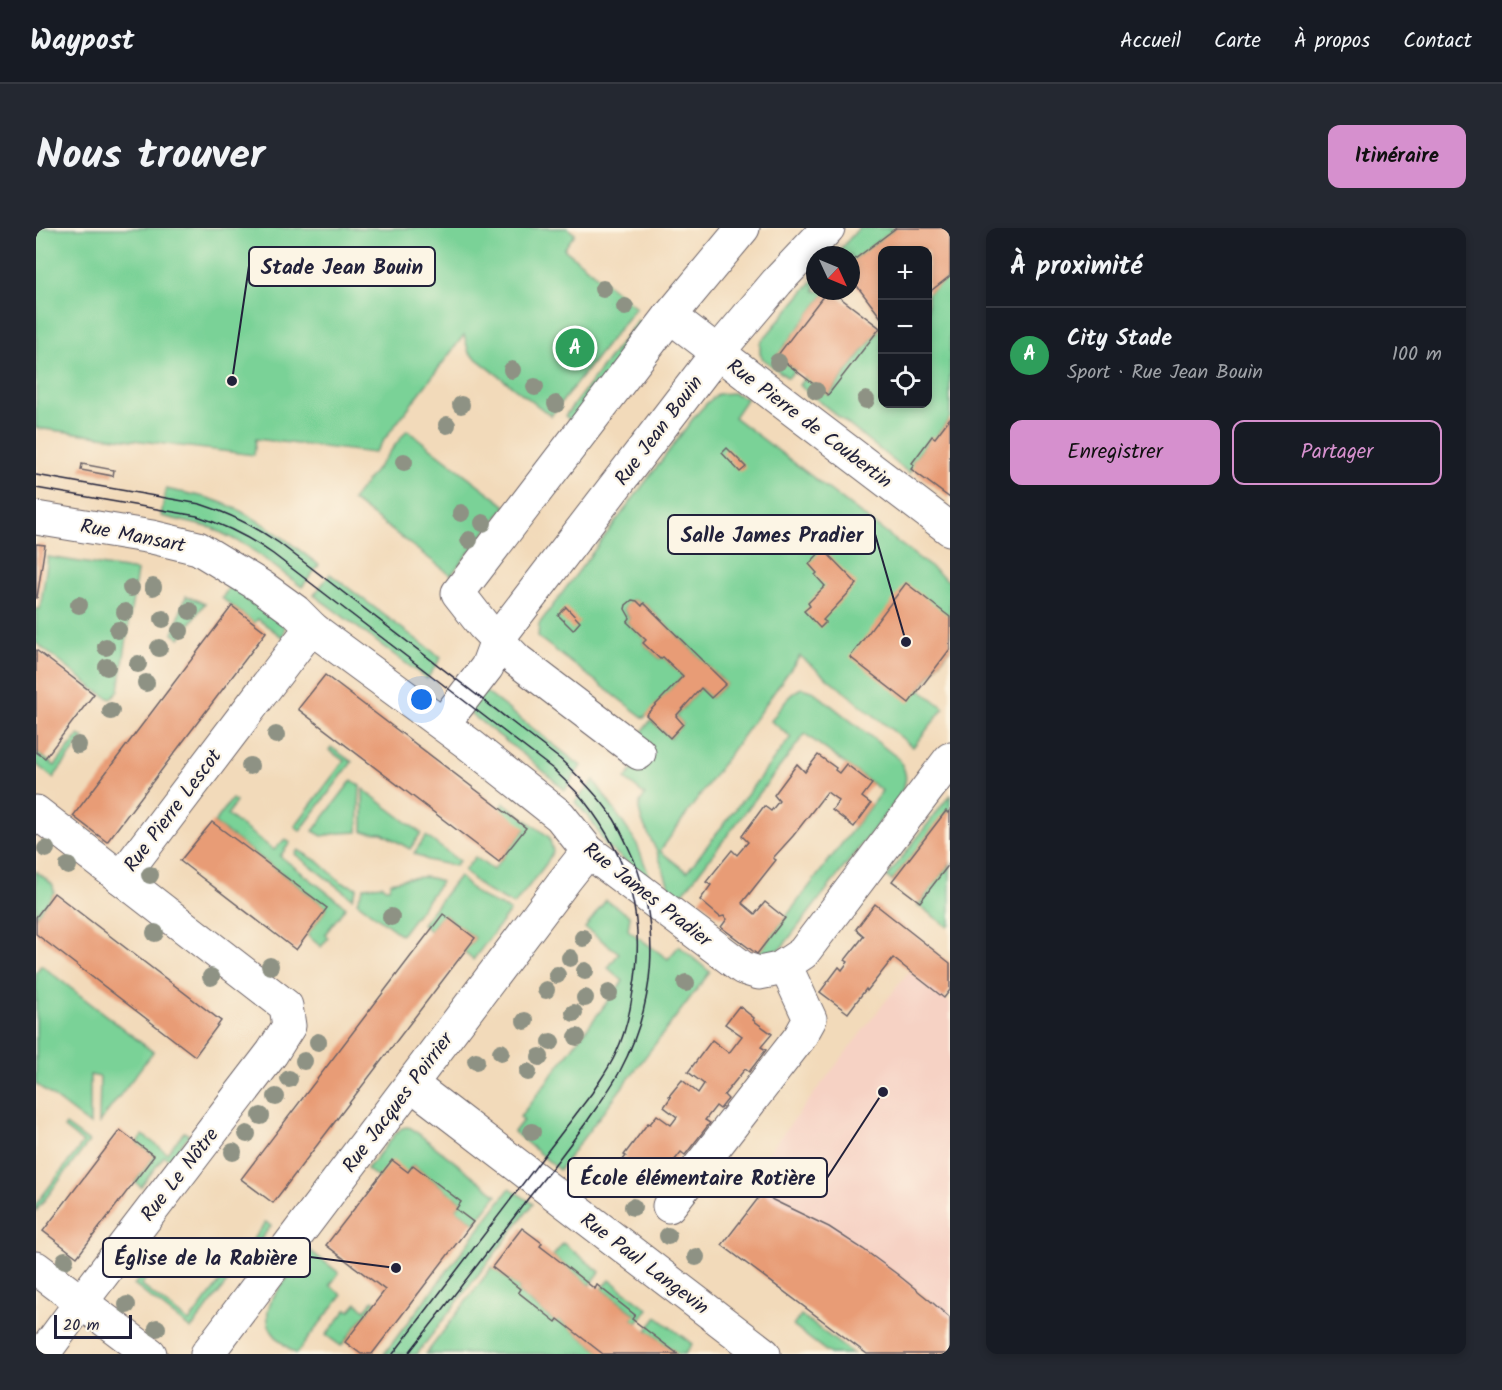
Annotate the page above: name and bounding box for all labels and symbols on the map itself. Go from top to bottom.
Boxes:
north arrow [806,246,860,300]
callout: Stade Jean Bouin [249,247,435,286]
text: Stade Jean Bouin [261,252,423,285]
pin: A [556,326,594,370]
street label: Rue Pierre de Coubertin [719,352,898,498]
street label: Rue Jean Bouin [607,369,712,493]
street label: Rue Mansart [77,511,188,563]
callout: Salle James Pradier [668,515,875,554]
text: Salle James Pradier [681,520,865,553]
your location [407,685,436,714]
street label: Rue Pierre Lescot [116,743,231,880]
street label: Rue James Pradier [576,835,719,957]
street label: Rue Jacques Poirrier [335,1025,463,1180]
street label: Rue Le Nôtre [133,1121,228,1229]
callout: École élémentaire Rotière [568,1158,827,1197]
text: École élémentaire Rotière [580,1163,816,1196]
street label: Rue Paul Langevin [573,1205,715,1324]
callout: Église de la Rabière [103,1238,310,1277]
text: Église de la Rabière [115,1243,297,1276]
scale bar [54,1312,132,1340]

